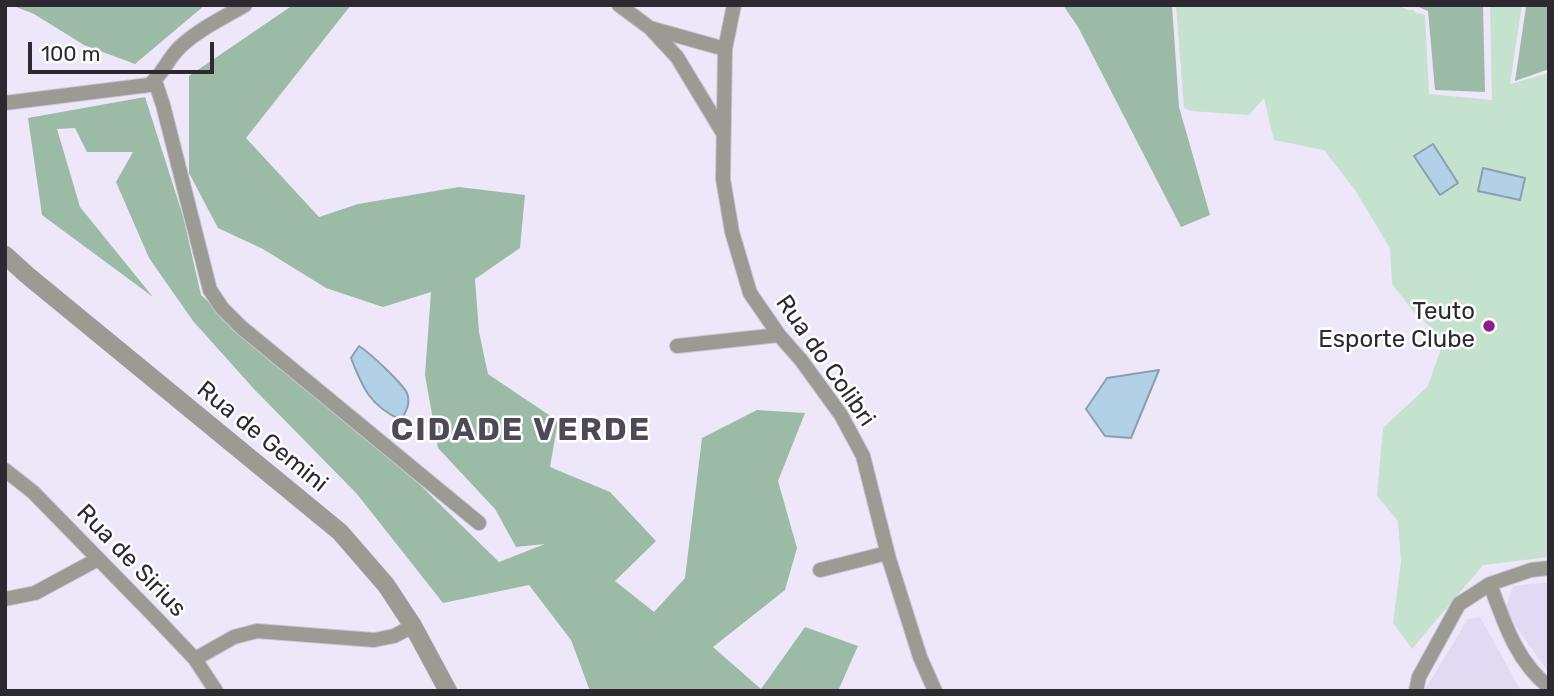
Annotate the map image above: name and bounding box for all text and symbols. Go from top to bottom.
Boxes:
scale bar [32,28,217,72]
text: 100 m [41,41,100,66]
street label: Rua do Colibri [769,290,881,432]
place label: Teuto Esporte Clube [1318,298,1475,354]
marker: Teuto Esporte Clube [1481,318,1497,334]
street label: Rua de Gemini [191,375,333,499]
district label: CIDADE VERDE [392,412,650,450]
street label: Rua de Sirius [70,499,192,623]

